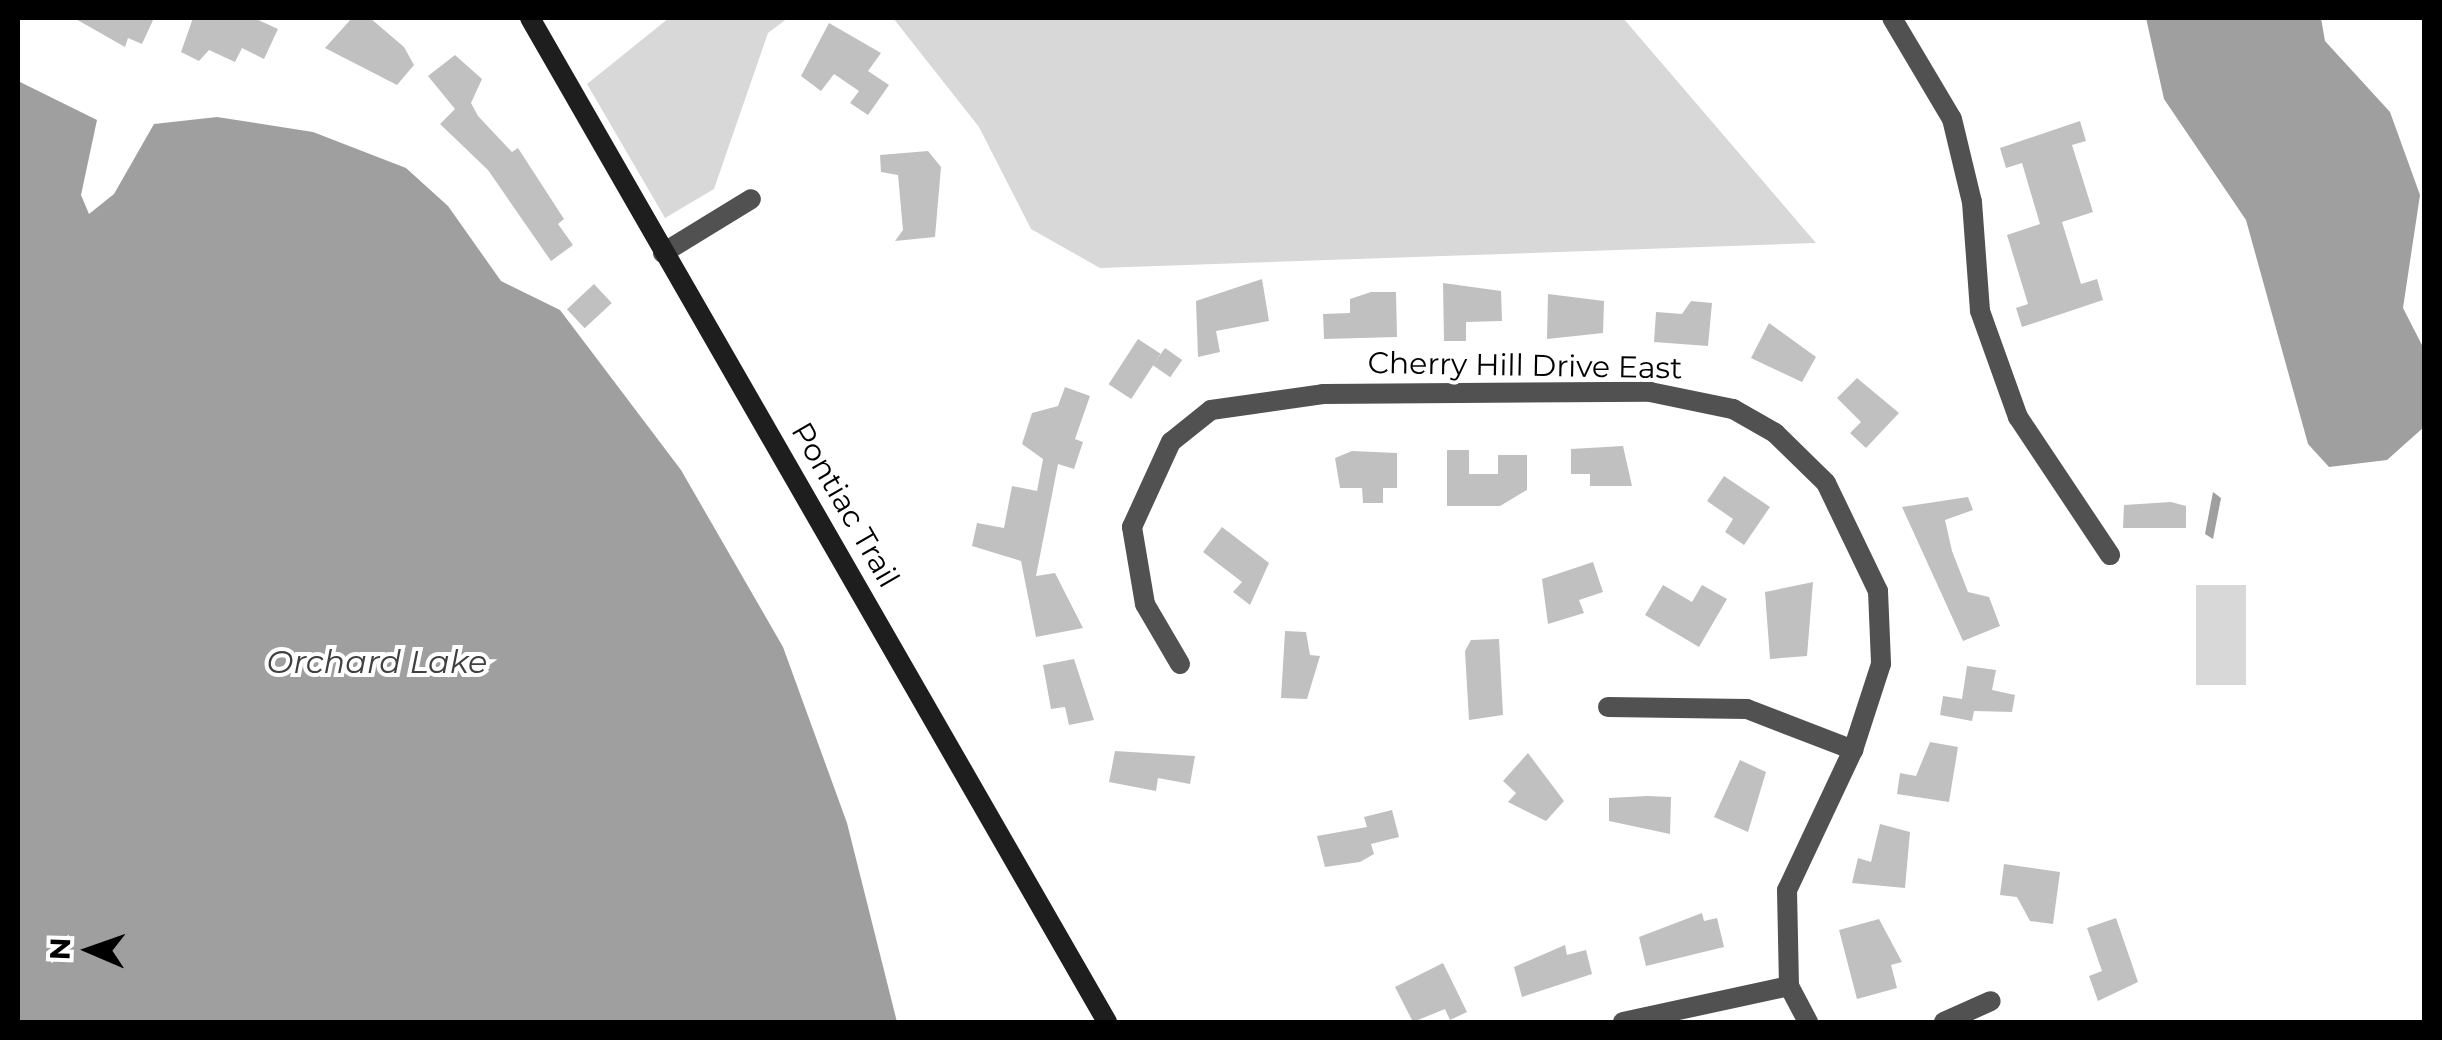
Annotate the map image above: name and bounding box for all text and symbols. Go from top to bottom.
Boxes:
street label: Cherry Hill Drive East [1367,345,1683,387]
street label: Pontiac Trail [783,416,907,594]
water label: Orchard Lake [267,643,487,681]
north arrow [40,900,140,1000]
text: N [43,937,77,961]

